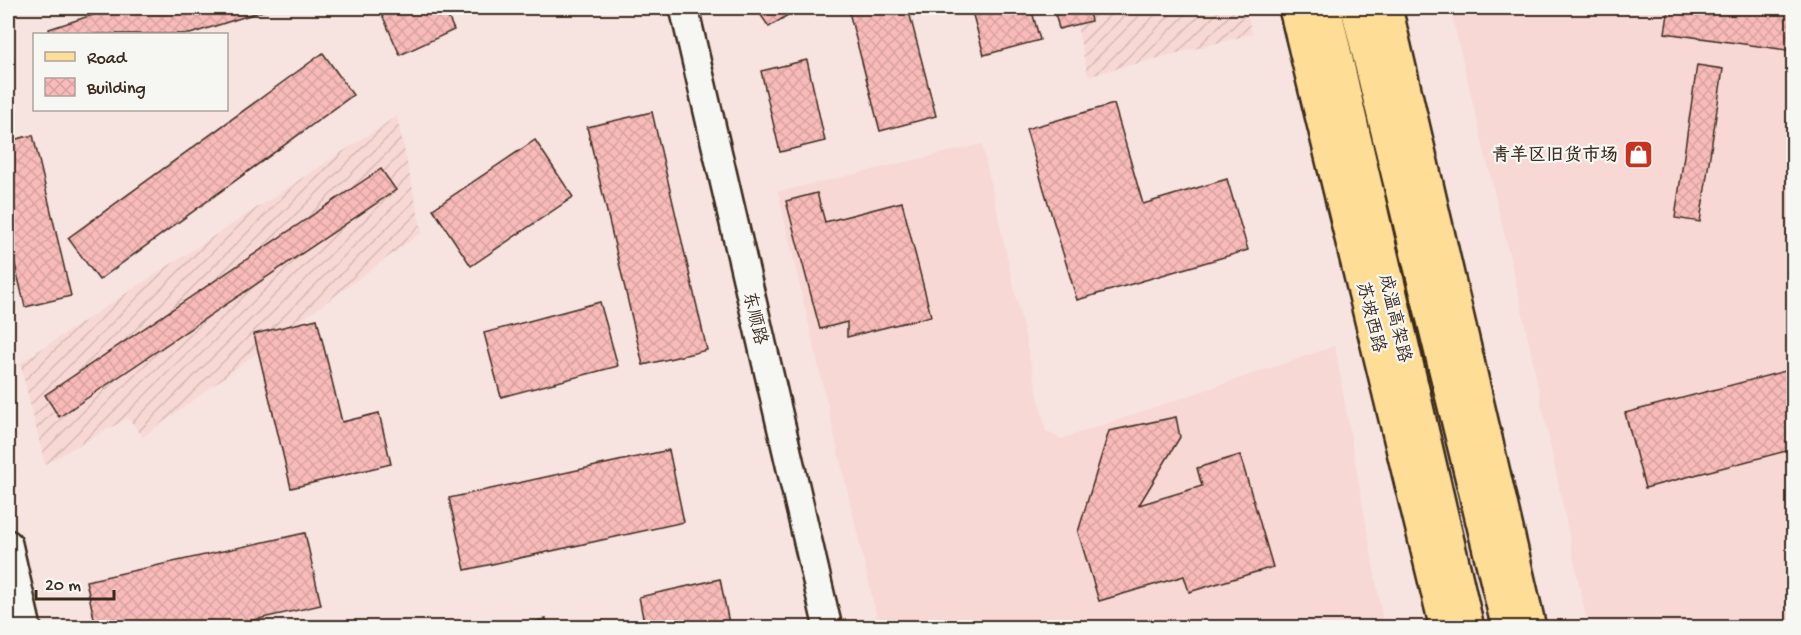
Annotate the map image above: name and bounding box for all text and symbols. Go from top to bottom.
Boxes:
legend [33,33,228,111]
text: Road [87,49,128,70]
text: Building [86,79,146,100]
shop icon: 青羊区旧货市场 [1623,138,1655,170]
place label: 青羊区旧货市场 [1492,145,1618,167]
street label: 成温高架路 [1373,272,1415,365]
street label: 苏坡西路 [1351,280,1389,355]
street label: 东顺路 [737,290,771,347]
scale bar [36,563,114,601]
text: 20 m [45,576,81,597]

